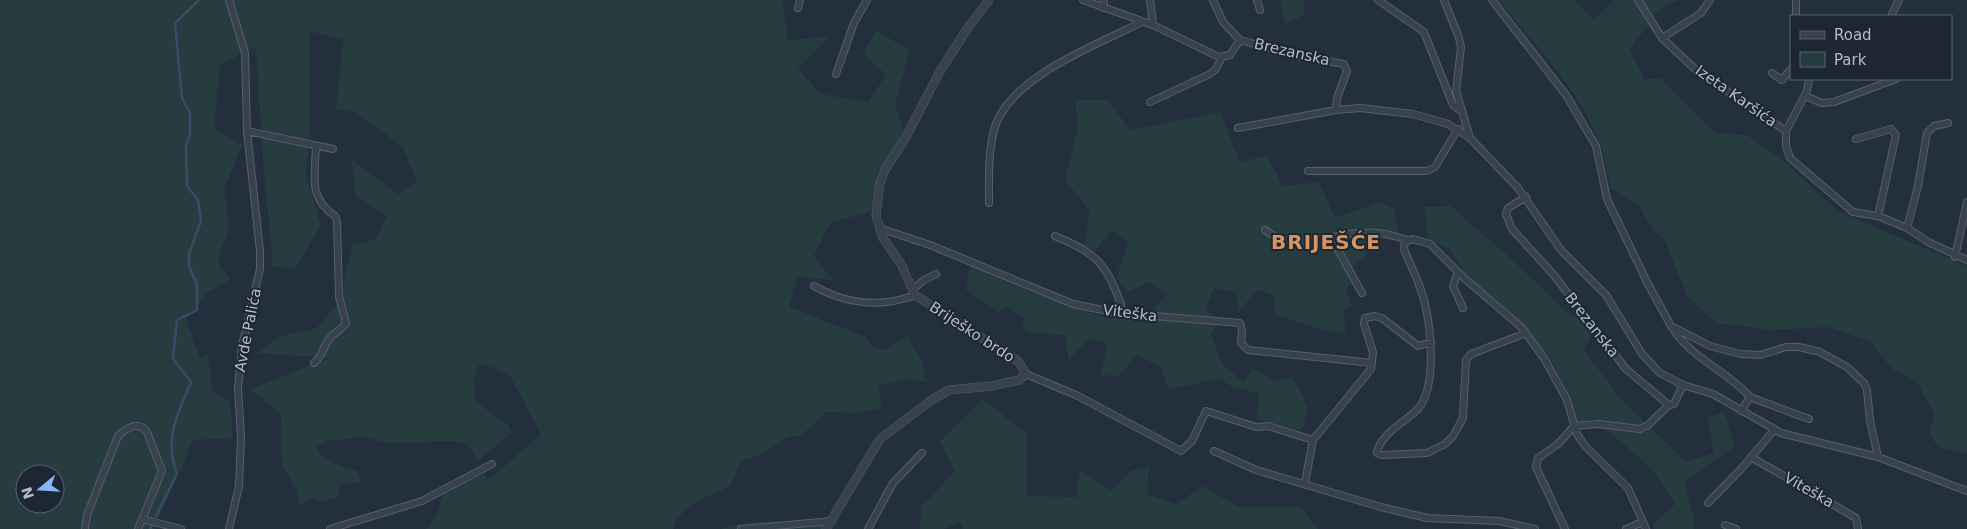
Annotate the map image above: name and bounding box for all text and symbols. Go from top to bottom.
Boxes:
legend [1790,15,1952,80]
text: Road [1834,26,1872,44]
street label: Brezanska [1252,35,1332,69]
text: Park [1834,51,1867,69]
street label: Izeta Karšića [1692,61,1780,131]
district label: BRIJEŠĆE [1271,230,1381,254]
street label: Avde Palića [231,287,265,373]
street label: Brezanska [1561,289,1623,361]
street label: Briješko brdo [926,298,1018,366]
street label: Viteška [1102,301,1158,325]
north arrow [15,464,65,514]
street label: Viteška [1781,469,1837,511]
text: N [18,485,37,501]

